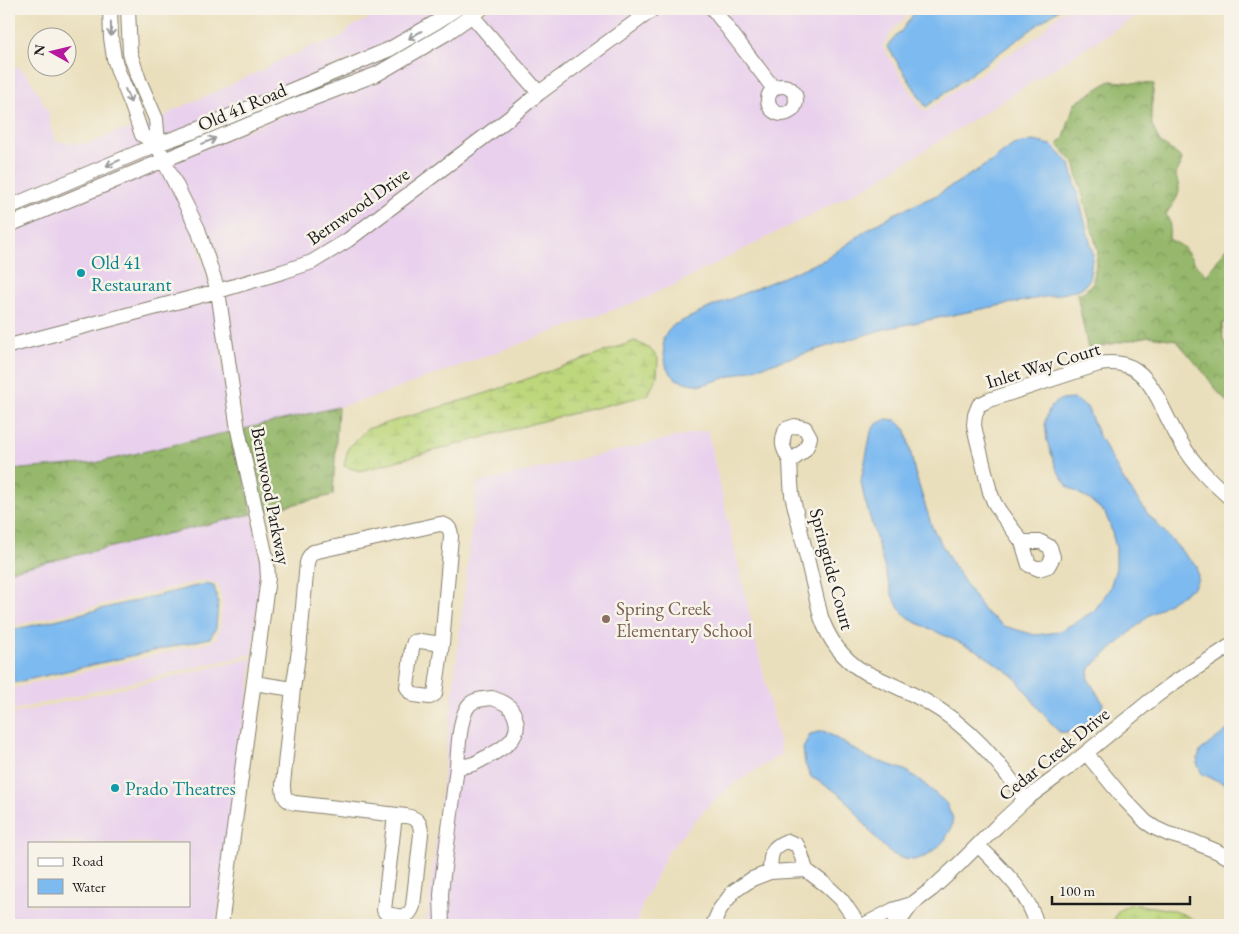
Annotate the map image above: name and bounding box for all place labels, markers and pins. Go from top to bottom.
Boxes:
place label: Old 41 Restaurant [91,250,172,297]
marker: Old 41 Restaurant [75,267,87,279]
place label: Spring Creek Elementary School [616,596,753,643]
marker: Spring Creek Elementary School [600,613,612,625]
place label: Prado Theatres [125,776,236,801]
marker: Prado Theatres [109,782,121,794]

